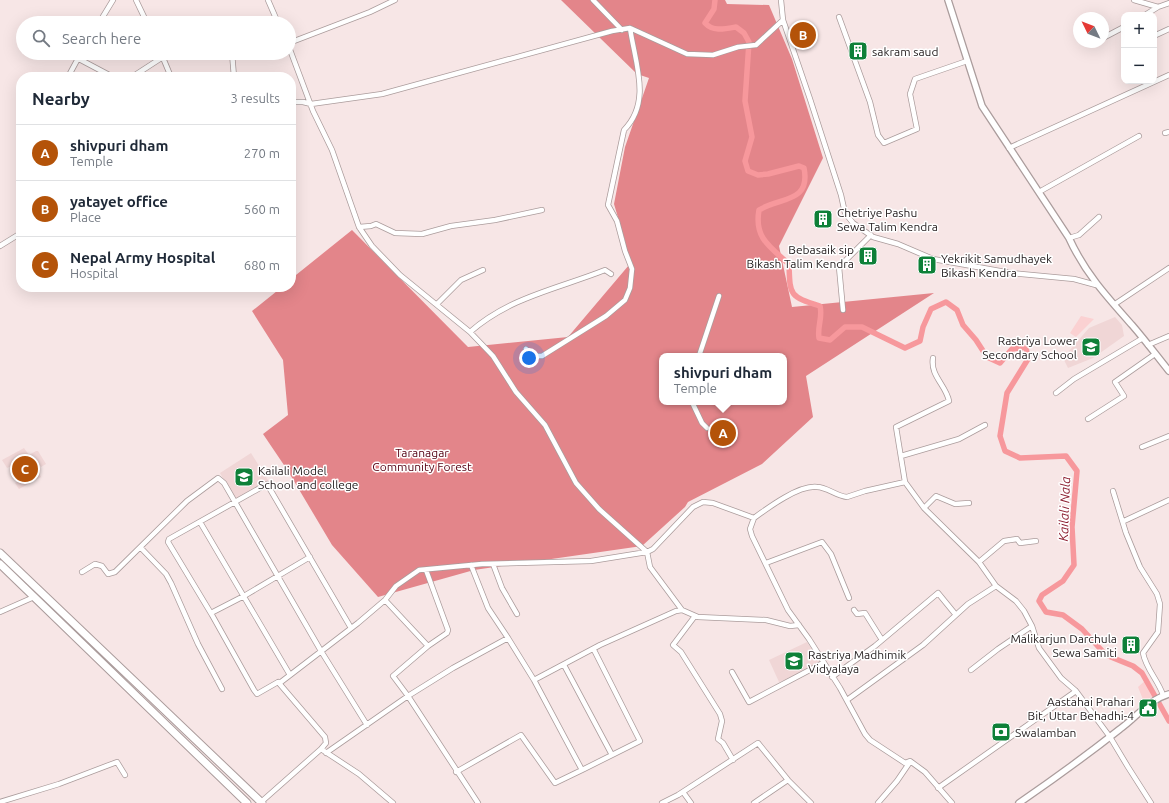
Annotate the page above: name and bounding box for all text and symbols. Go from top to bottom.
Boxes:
north arrow [1073,12,1109,48]
map controls [1121,12,1157,84]
button: + [1121,12,1157,48]
search box [16,16,296,60]
pin: B [790,20,816,50]
icon: search [30,27,52,49]
text: Search here [62,30,141,47]
building icon: sakram saud [847,40,869,62]
place label: sakram saud [872,45,939,58]
button: − [1121,48,1157,84]
text: Nearby [32,89,90,108]
text: 3 results [230,91,280,105]
text: shivpuri dham [70,137,168,154]
text: A [40,146,50,160]
text: 270 m [244,146,280,160]
text: Temple [70,154,113,168]
text: yatayet office [70,193,168,210]
text: B [41,202,49,216]
text: 560 m [244,202,280,216]
place label: Chetriye Pashu Sewa Talim Kendra [837,206,938,233]
building icon: Chetriye Pashu Sewa Talim Kendra [812,208,834,230]
text: Place [70,210,101,224]
place label: Bebasaik sip Bikash Talim Kendra [747,243,854,270]
building icon: Bebasaik sip Bikash Talim Kendra [857,245,879,267]
text: Nepal Army Hospital [70,249,215,266]
place label: Yekrikit Samudhayek Bikash Kendra [941,252,1052,279]
building icon: Yekrikit Samudhayek Bikash Kendra [916,254,938,276]
text: C [41,258,49,272]
text: 680 m [244,258,280,272]
text: Hospital [70,266,118,280]
place label: Rastriya Lower Secondary School [982,334,1077,361]
school or university icon: Rastriya Lower Secondary School [1080,336,1102,358]
your location [519,348,539,368]
popup [659,353,787,405]
text: shivpuri dham [674,364,772,381]
text: Temple [674,381,717,395]
pin: A [710,418,736,448]
park label: Taranagar Community Forest [372,446,472,473]
pin: C [12,454,38,484]
place label: Kailali Model School and college [258,464,358,491]
school or university icon: Kailali Model School and college [233,466,255,488]
water label: Kailali Nala [1056,476,1072,542]
place label: Malikarjun Darchula Sewa Samiti [1010,632,1117,659]
building icon: Malikarjun Darchula Sewa Samiti [1120,634,1142,656]
place label: Rastriya Madhimik Vidyalaya [808,648,906,675]
school or university icon: Rastriya Madhimik Vidyalaya [783,650,805,672]
place label: Aastahai Prahari Bit, Uttar Behadhi-4 [1028,695,1134,722]
public building icon: Aastahai Prahari Bit, Uttar Behadhi-4 [1137,697,1159,719]
bank icon: Swalamban [990,721,1012,743]
place label: Swalamban [1015,726,1076,739]

